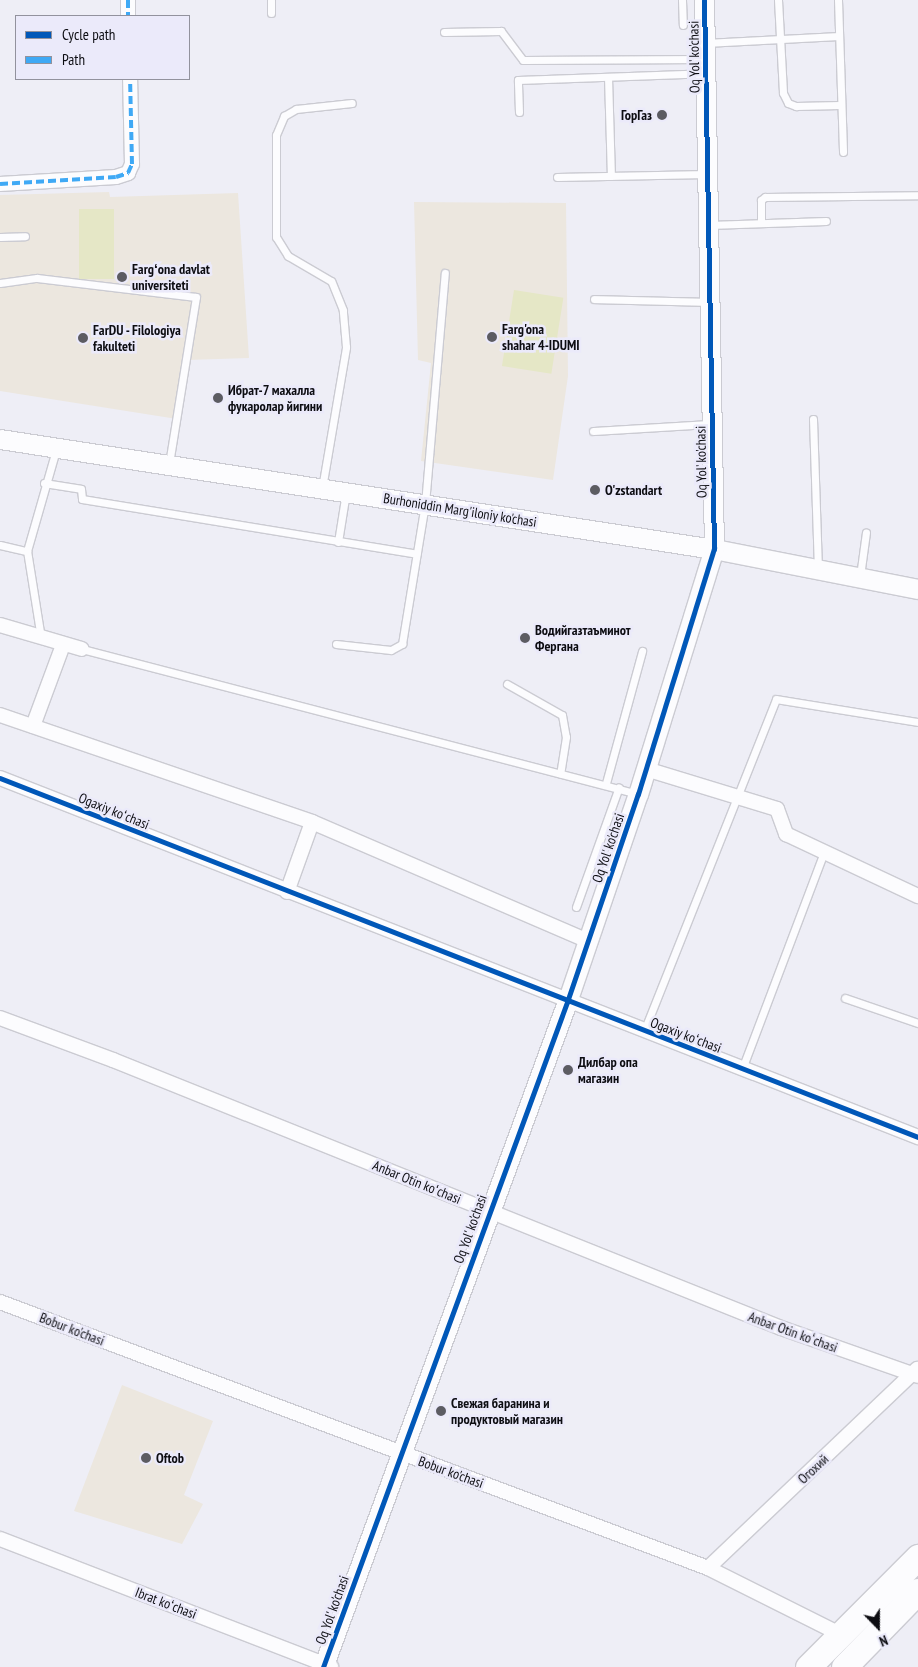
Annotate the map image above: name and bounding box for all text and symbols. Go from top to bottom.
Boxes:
legend [15,15,190,80]
street label: Oq Yol' ko'chasi [685,20,703,94]
text: Cycle path [62,25,115,44]
text: Path [62,50,85,69]
place label: ГорГаз [621,107,652,123]
marker: ГорГаз [656,109,668,121]
place label: Fargʻona davlat universiteti [132,261,210,294]
marker: Fargʻona davlat universiteti [116,271,128,283]
place label: Farg'ona shahar 4-IDUMI [502,321,580,354]
place label: FarDU - Filologiya fakulteti [93,322,182,354]
marker: Farg'ona shahar 4-IDUMI [486,331,498,343]
marker: FarDU - Filologiya fakulteti [77,332,89,344]
place label: Ибрат-7 махалла фукаролар йигини [228,382,322,414]
marker: Ибрат-7 махалла фукаролар йигини [212,392,224,404]
street label: Oq Yol' ko'chasi [692,425,710,499]
place label: O'zstandart [605,482,662,498]
marker: O'zstandart [589,484,601,496]
street label: Burhoniddin Marg'iloniy ko'chasi [382,490,538,530]
place label: Водийгазтаъминот Фергана [535,622,631,654]
marker: Водийгазтаъминот Фергана [519,632,531,644]
street label: Ogaxiy koʻchasi [76,789,152,833]
street label: Oq Yol' ko'chasi [588,811,628,885]
street label: Ogaxiy koʻchasi [648,1014,724,1056]
place label: Дилбар опа магазин [578,1054,638,1086]
marker: Дилбар опа магазин [562,1064,574,1076]
street label: Anbar Otin koʻchasi [370,1157,464,1207]
street label: Oq Yol' ko'chasi [450,1192,490,1266]
street label: Anbar Otin koʻchasi [746,1308,840,1356]
street label: Bobur ko'chasi [37,1309,107,1349]
place label: Свежая баранина и продуктовый магазин [451,1395,563,1428]
marker: Свежая баранина и продуктовый магазин [435,1405,447,1417]
place label: Oftob [156,1450,184,1466]
street label: Огохий [794,1451,832,1487]
marker: Oftob [140,1452,152,1464]
street label: Bobur ko'chasi [416,1452,486,1492]
street label: Oq Yol' ko'chasi [312,1573,352,1647]
street label: Ibrat koʻchasi [133,1584,199,1622]
north arrow [853,1602,903,1652]
text: N [877,1631,890,1651]

